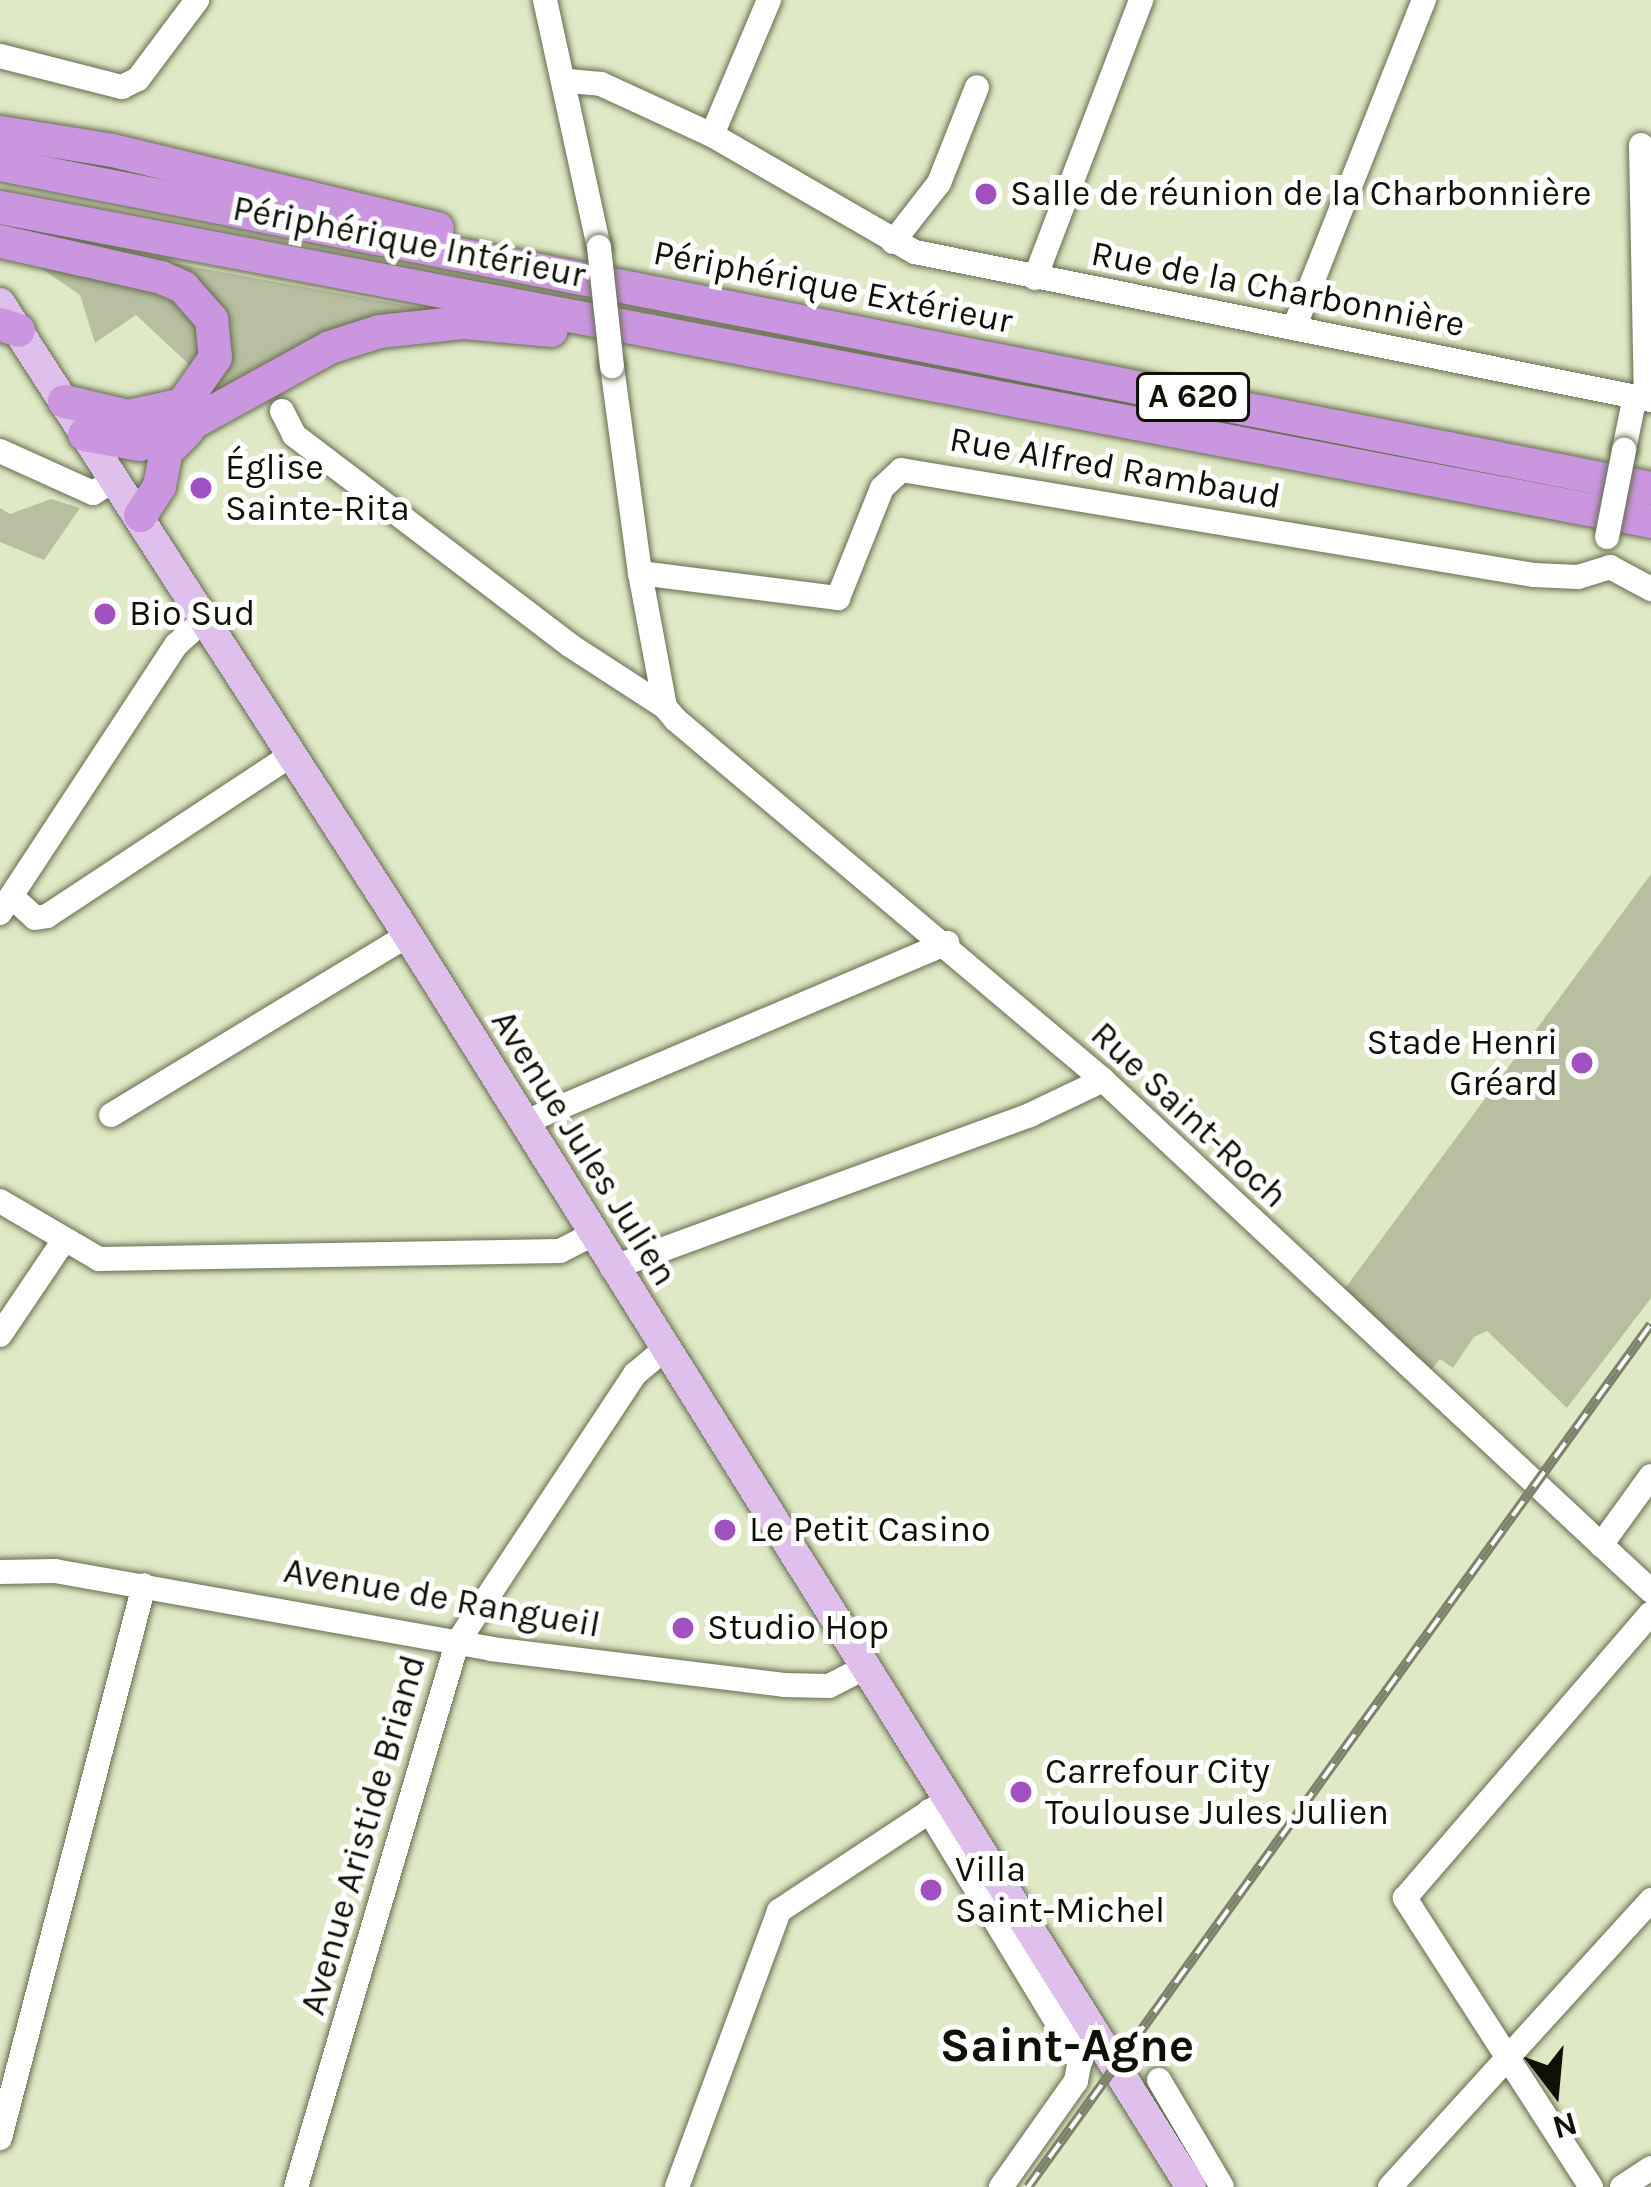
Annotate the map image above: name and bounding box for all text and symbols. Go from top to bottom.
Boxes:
place label: Salle de réunion de la Charbonnière [1010,172,1591,216]
marker: Salle de réunion de la Charbonnière [973,181,999,207]
street label: Périphérique Intérieur [229,187,589,297]
street label: Périphérique Extérieur [650,231,1016,343]
street label: Rue de la Charbonnière [1088,232,1468,346]
road number: A 620 [1136,370,1250,424]
street label: Rue Alfred Rambaud [946,418,1284,518]
place label: Église Sainte-Rita [225,445,410,530]
marker: Église Sainte-Rita [188,475,214,501]
place label: Bio Sud [129,592,255,636]
marker: Bio Sud [92,601,118,627]
street label: Avenue Jules Julien [482,1002,686,1294]
street label: Rue Saint-Roch [1082,1013,1296,1217]
place label: Stade Henri Gréard [1366,1020,1558,1105]
marker: Stade Henri Gréard [1569,1050,1595,1076]
place label: Le Petit Casino [749,1508,991,1552]
marker: Le Petit Casino [712,1517,738,1543]
street label: Avenue de Rangueil [280,1549,604,1647]
place label: Studio Hop [707,1606,889,1650]
marker: Studio Hop [670,1615,696,1641]
street label: Avenue Aristide Briand [291,1650,435,2020]
place label: Carrefour City Toulouse Jules Julien [1045,1749,1389,1834]
marker: Carrefour City Toulouse Jules Julien [1008,1779,1034,1805]
place label: Villa Saint-Michel [955,1847,1165,1932]
marker: Villa Saint-Michel [918,1877,944,1903]
district label: Saint-Agne [940,2017,1194,2075]
north arrow [1495,2031,1615,2151]
text: N [1548,2104,1582,2147]

